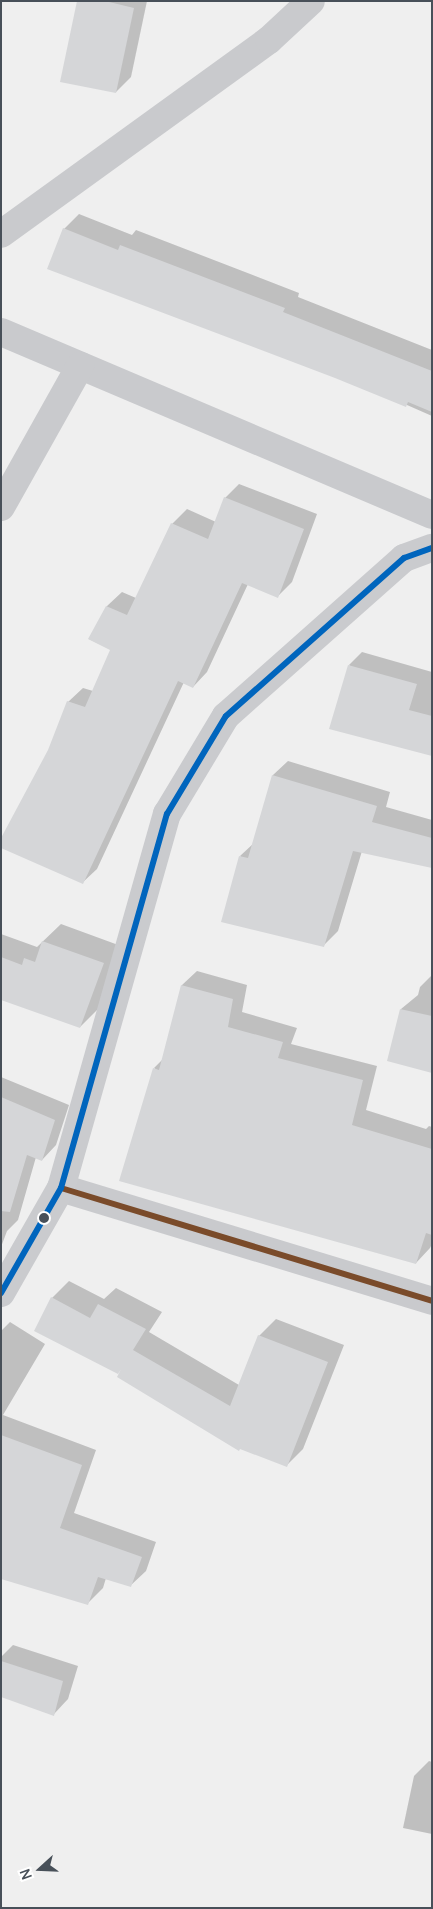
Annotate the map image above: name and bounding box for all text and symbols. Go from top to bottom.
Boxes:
unlabelled marker [39,1213,49,1223]
north arrow [15,1844,65,1894]
text: N [15,1866,36,1882]

